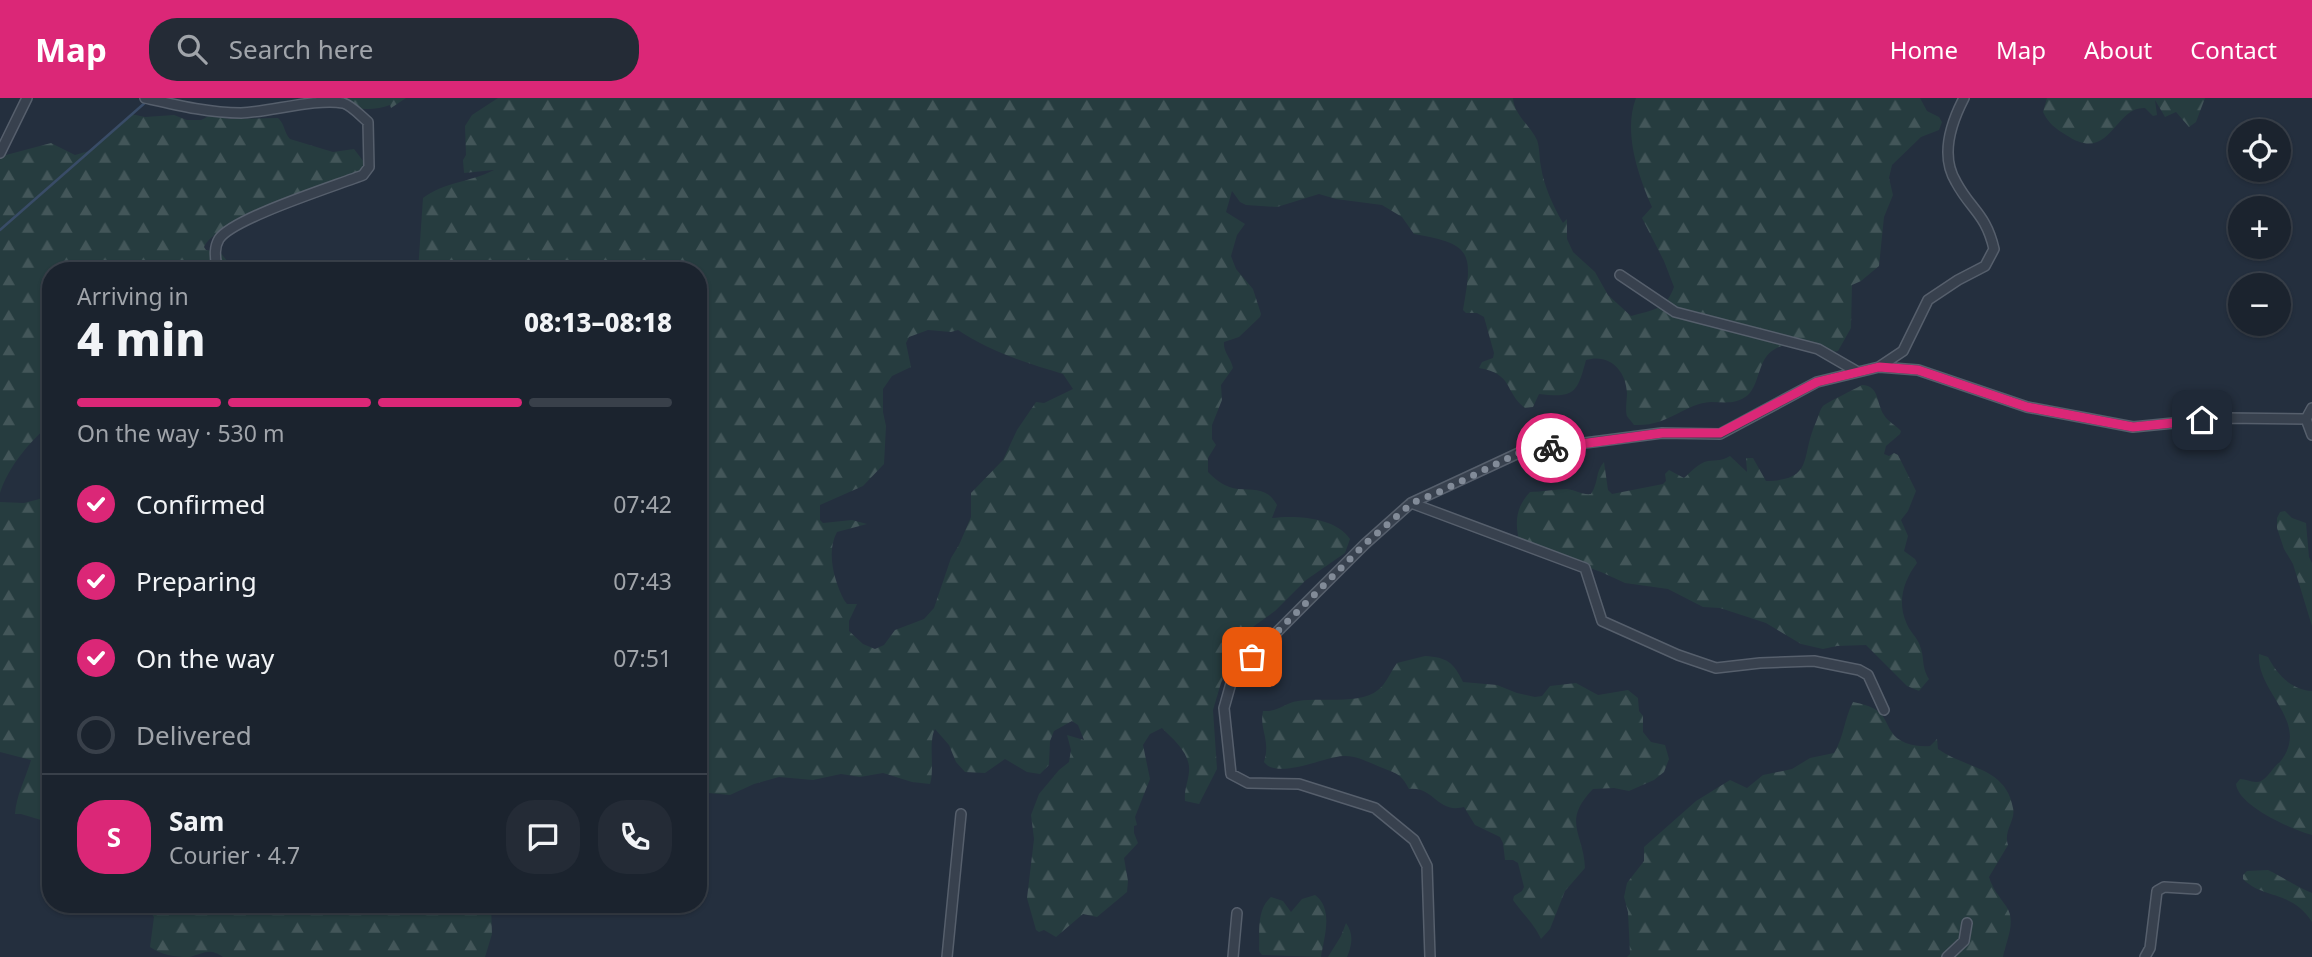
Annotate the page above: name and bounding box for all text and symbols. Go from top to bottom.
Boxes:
search box [149,18,639,81]
text: Map [35,27,107,72]
icon: search [173,30,211,68]
text: Search here [229,31,373,67]
text: Home [1890,33,1958,66]
text: Map [1996,33,2046,66]
text: About [2084,33,2152,66]
text: Contact [2190,33,2277,66]
map controls [2228,119,2291,336]
button: locate [2228,119,2291,182]
button: + [2228,196,2291,259]
button: − [2228,273,2291,336]
text: Arriving in [77,280,189,312]
text: 08:13–08:18 [524,304,672,340]
text: 4 min [77,307,206,369]
pin [2172,390,2232,450]
icon: home [2183,401,2221,439]
courier [1516,413,1586,483]
text: On the way · 530 m [77,417,284,449]
icon: bike [1532,429,1570,467]
icon: check [77,485,115,523]
text: Confirmed [136,486,266,522]
text: 07:42 [613,488,672,520]
icon: check [77,562,115,600]
text: Preparing [136,563,257,599]
text: 07:43 [613,565,672,597]
pin [1222,627,1282,687]
icon: bag [1233,638,1271,676]
icon: check [77,639,115,677]
text: On the way [136,640,274,676]
text: 07:51 [613,642,672,674]
text: Delivered [136,717,252,753]
button: chat [506,800,580,874]
button: phone [598,800,672,874]
text: Sam [169,803,224,839]
text: S [107,819,121,855]
text: Courier · 4.7 [169,839,300,871]

